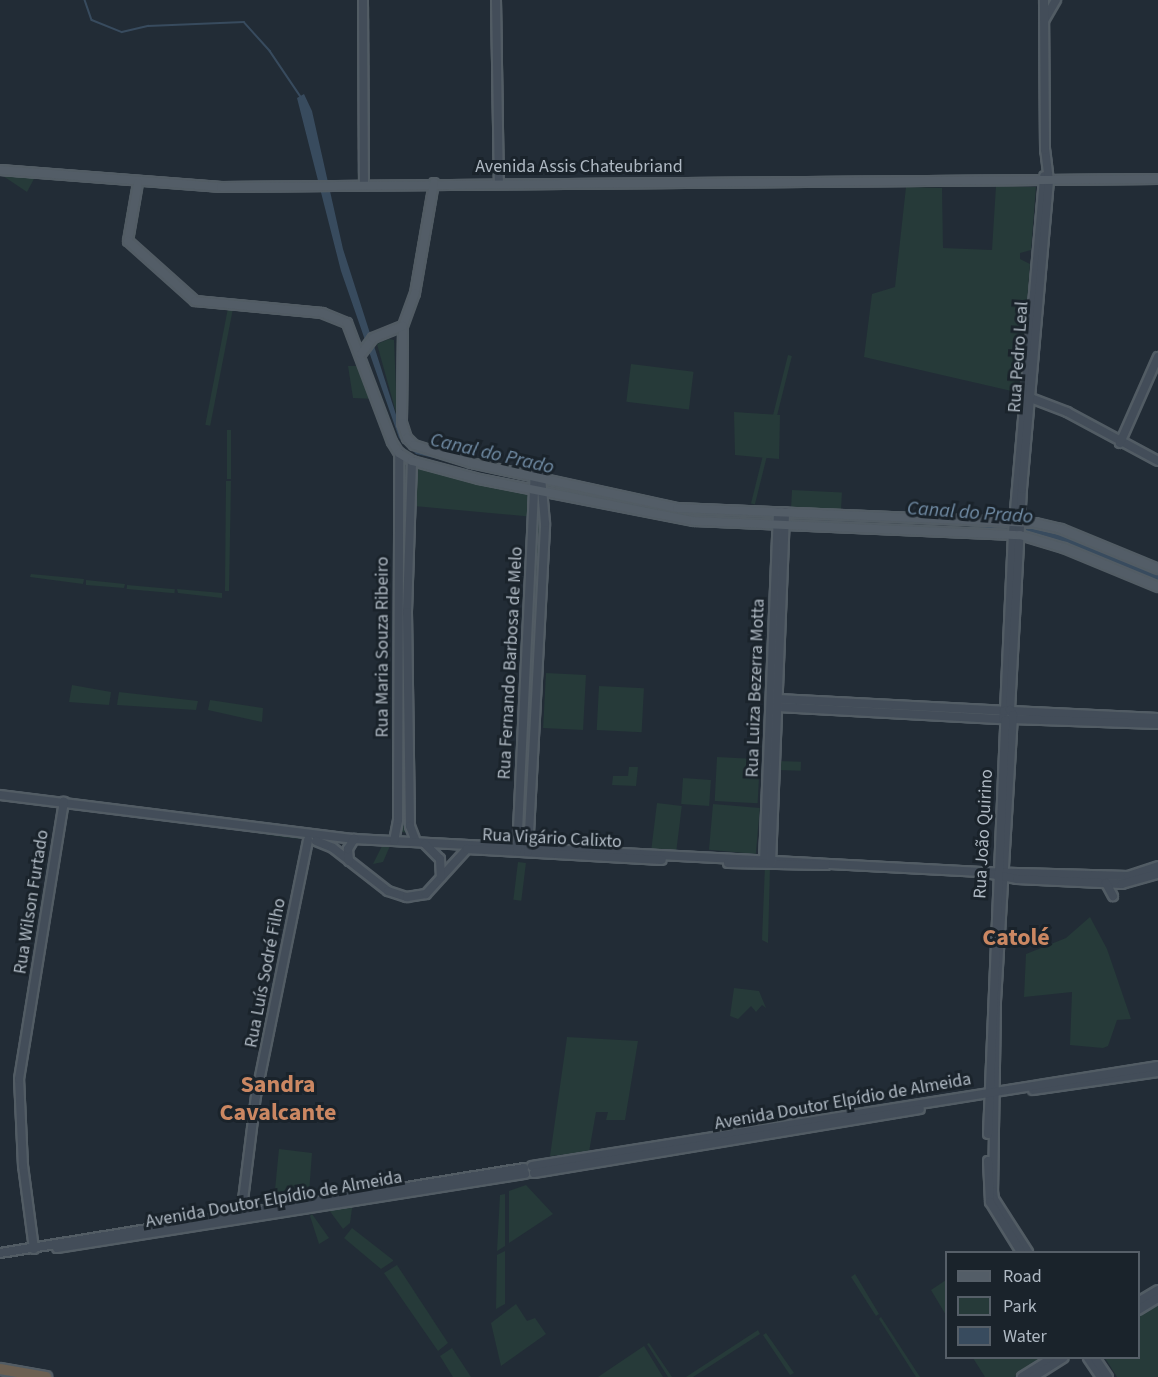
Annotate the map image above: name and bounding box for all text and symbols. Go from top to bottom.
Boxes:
street label: Avenida Assis Chateubriand [475,156,683,178]
street label: Rua Pedro Leal [1004,301,1034,413]
water label: Canal do Prado [428,428,556,480]
water label: Canal do Prado [906,497,1034,529]
street label: Rua Fernando Barbosa de Melo [494,546,528,780]
street label: Rua Maria Souza Ribeiro [372,556,394,738]
street label: Rua Luiza Bezerra Motta [742,598,770,778]
street label: Rua João Quirino [970,769,998,899]
street label: Rua Vigário Calixto [482,825,622,853]
street label: Rua Wilson Furtado [10,828,54,976]
street label: Rua Luís Sodré Filho [241,896,291,1050]
district label: Catolé [982,924,1050,952]
street label: Avenida Doutor Elpídio de Almeida [713,1069,973,1135]
district label: Sandra Cavalcante [220,1071,336,1127]
street label: Avenida Doutor Elpídio de Almeida [144,1167,404,1233]
legend [945,1251,1140,1359]
text: Road [1003,1264,1042,1289]
text: Park [1003,1294,1037,1319]
text: Water [1003,1324,1047,1349]

